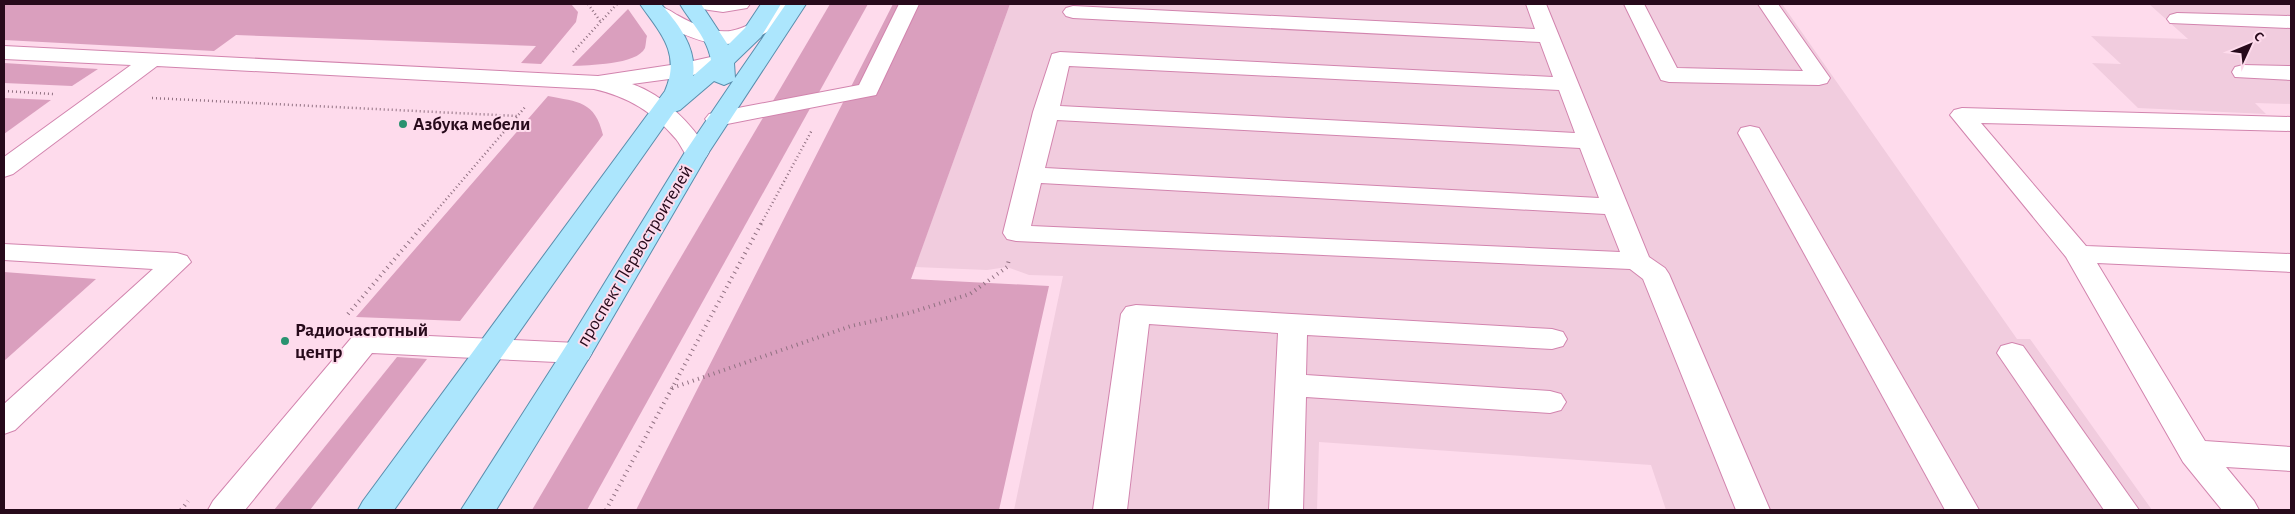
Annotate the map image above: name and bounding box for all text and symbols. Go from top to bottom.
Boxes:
north arrow [2225,20,2275,70]
text: С [2251,29,2267,44]
place label: Азбука мебели [413,115,531,134]
marker: Азбука мебели [397,118,409,130]
street label: проспект Первостроителей [573,162,697,350]
place label: Радиочастотный центр [295,321,428,362]
marker: Радиочастотный центр [279,335,291,347]

